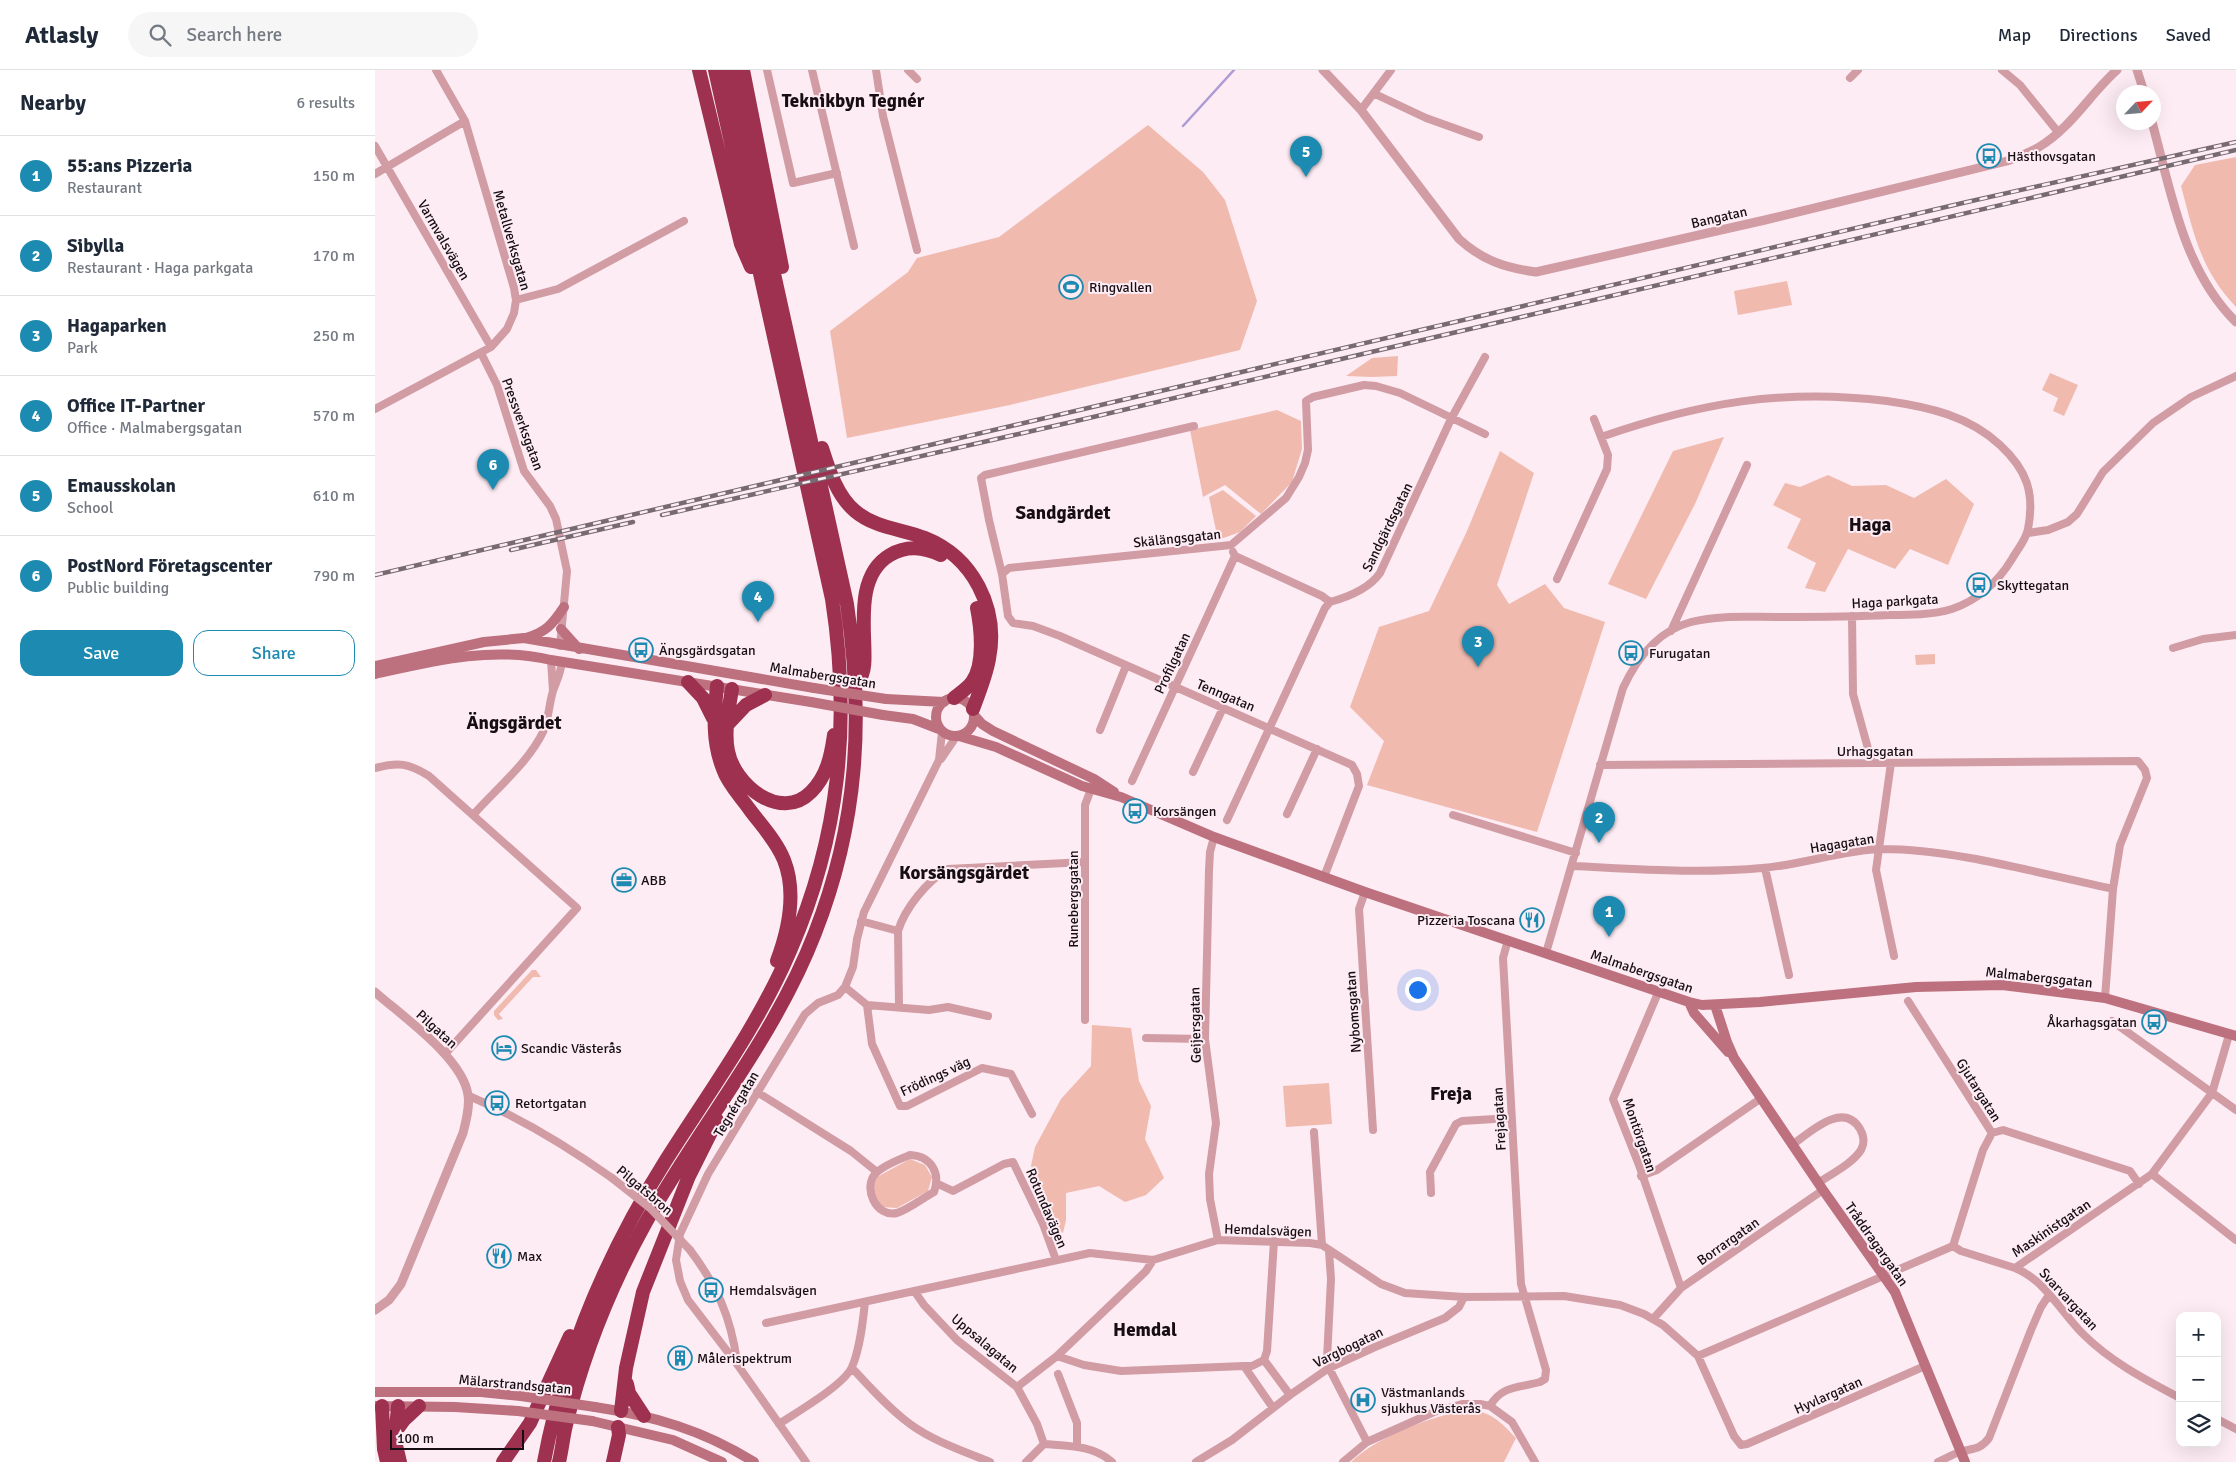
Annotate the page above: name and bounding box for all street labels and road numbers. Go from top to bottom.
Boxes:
street label: Metallverksgatan [489,188,534,292]
street label: Varmvalsvägen [414,197,473,283]
street label: Bangatan [1689,203,1749,232]
street label: Pressverksgatan [498,376,547,473]
street label: Sandgärdsgatan [1359,480,1416,575]
street label: Skälängsgatan [1132,525,1222,552]
street label: Haga parkgata [1851,591,1939,612]
street label: Profilgatan [1151,630,1194,697]
street label: Malmabergsgatan [768,659,877,692]
street label: Tenngatan [1194,676,1258,715]
street label: Urhagsgatan [1837,743,1913,760]
street label: Hagagatan [1809,830,1875,857]
street label: Runebergsgatan [1065,850,1082,948]
street label: Malmabergsgatan [1588,946,1696,997]
street label: Malmabergsgatan [1985,963,2093,992]
street label: Nybomsgatan [1342,970,1365,1053]
street label: Geijersgatan [1186,987,1205,1063]
street label: Pilgatan [412,1006,461,1052]
street label: Frödings väg [897,1053,973,1100]
street label: Gjutargatan [1952,1055,2005,1125]
street label: Tegnérgatan [710,1068,763,1140]
street label: Frejagatan [1489,1087,1510,1151]
street label: Montörgatan [1619,1096,1660,1174]
street label: Pilgatsbron [613,1162,676,1219]
street label: Rotundavägen [1022,1166,1071,1251]
street label: Maskinistgatan [2009,1196,2094,1261]
street label: Tråddragargatan [1841,1199,1912,1290]
street label: Borrargatan [1694,1214,1763,1269]
street label: Hemdalsvägen [1224,1220,1312,1241]
street label: Svarvargatan [2035,1265,2102,1334]
street label: Uppsalagatan [948,1310,1022,1376]
street label: Vargbogatan [1310,1323,1386,1372]
street label: Mälarstrandsgatan [458,1371,572,1398]
street label: Hyvlargatan [1792,1373,1865,1418]

